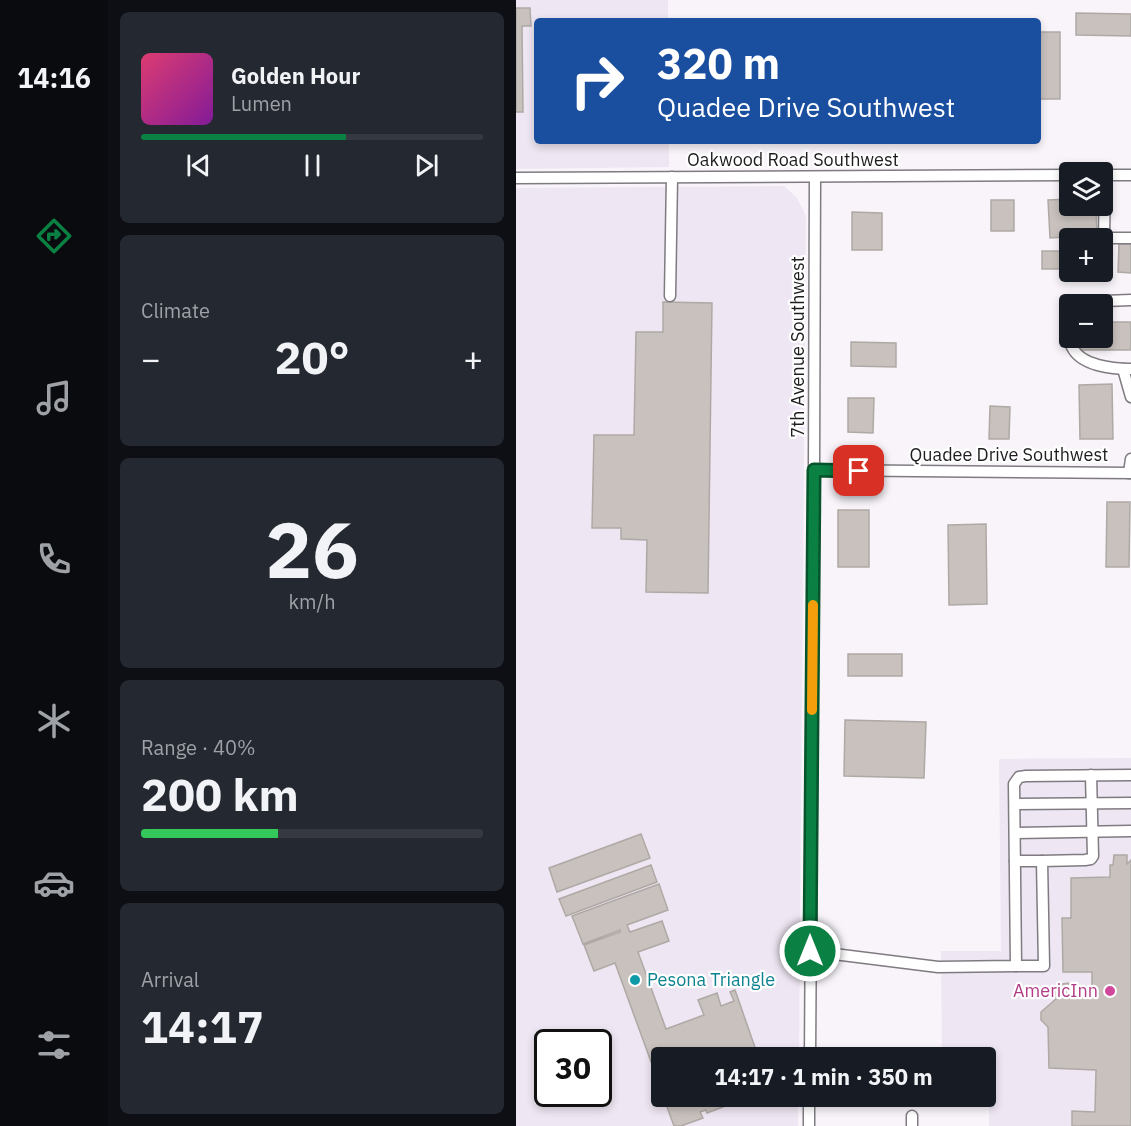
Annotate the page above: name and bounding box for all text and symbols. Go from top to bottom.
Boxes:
text: 320 m [657,36,780,91]
icon: right [558,42,636,120]
text: 14:16 [17,60,91,95]
text: Golden Hour [231,61,360,90]
text: Quadee Drive Southwest [657,89,955,124]
text: Lumen [231,90,292,117]
street label: Oakwood Road Southwest [687,148,899,171]
icon: previous [182,149,215,182]
icon: pause [296,149,329,182]
icon: next [410,149,443,182]
map controls [1059,162,1113,348]
button: layers [1059,162,1113,216]
icon: directions [33,215,75,257]
button: + [1059,228,1113,282]
street label: 7th Avenue Southwest [786,256,809,438]
button: − [1059,294,1113,348]
text: Climate [141,297,210,324]
text: 20° [274,328,350,386]
text: − [141,337,161,380]
text: + [463,337,483,380]
icon: music [33,377,75,419]
street label: Quadee Drive Southwest [910,443,1108,466]
pin [833,445,884,496]
icon: arrive [842,454,875,487]
text: 26 [265,498,359,599]
icon: phone [33,538,75,580]
text: km/h [288,588,336,615]
icon: climate [33,700,75,742]
text: Range · 40% [141,734,256,761]
text: 200 km [141,765,299,823]
icon: car [33,862,75,904]
position arrow [778,919,842,983]
text: Arrival [141,966,199,993]
place label: Pesona Triangle [647,968,775,991]
marker: Pesona Triangle [628,973,642,987]
place label: AmericInn [1013,979,1098,1002]
marker: AmericInn [1103,984,1117,998]
text: 14:17 [141,997,264,1055]
icon: filters [33,1024,75,1066]
speed limit sign: 30 [534,1029,612,1107]
text: 14:17 · 1 min · 350 m [714,1062,933,1091]

